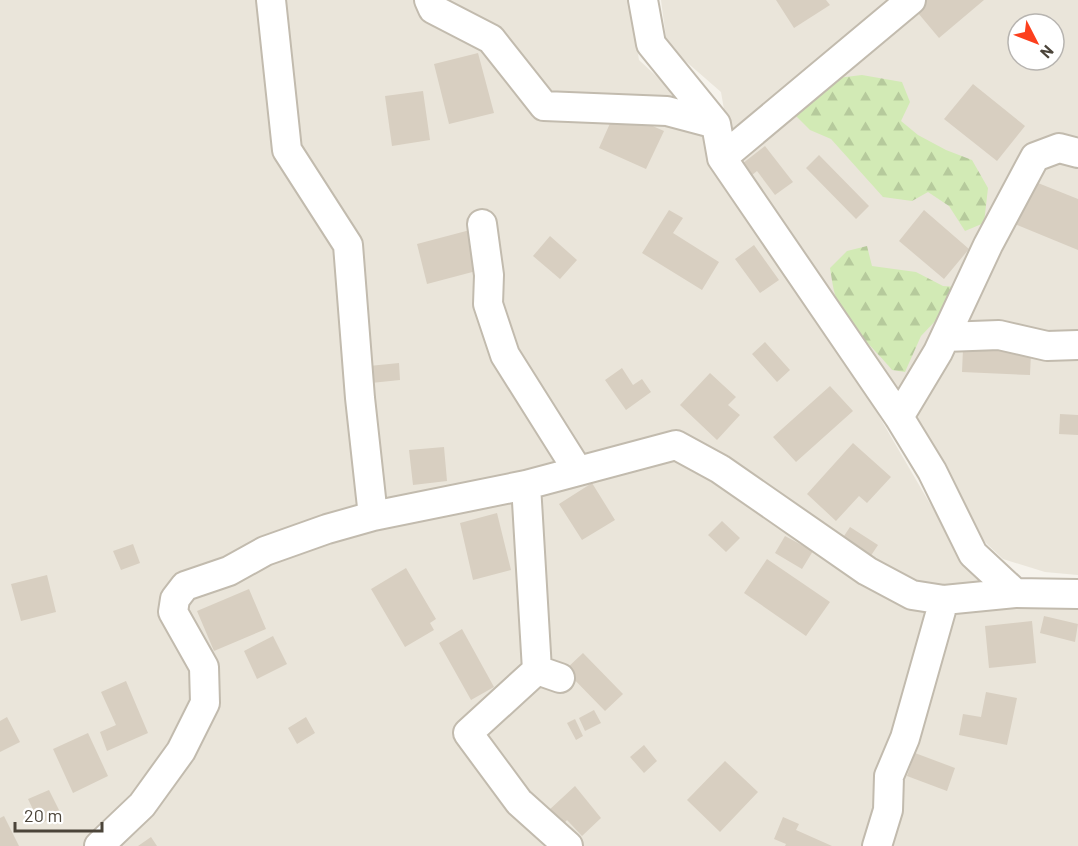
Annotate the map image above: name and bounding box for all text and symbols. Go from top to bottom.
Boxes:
north arrow [1006,12,1066,72]
text: N [1037,42,1058,63]
scale bar [15,795,102,833]
text: 20 m [24,804,62,826]

